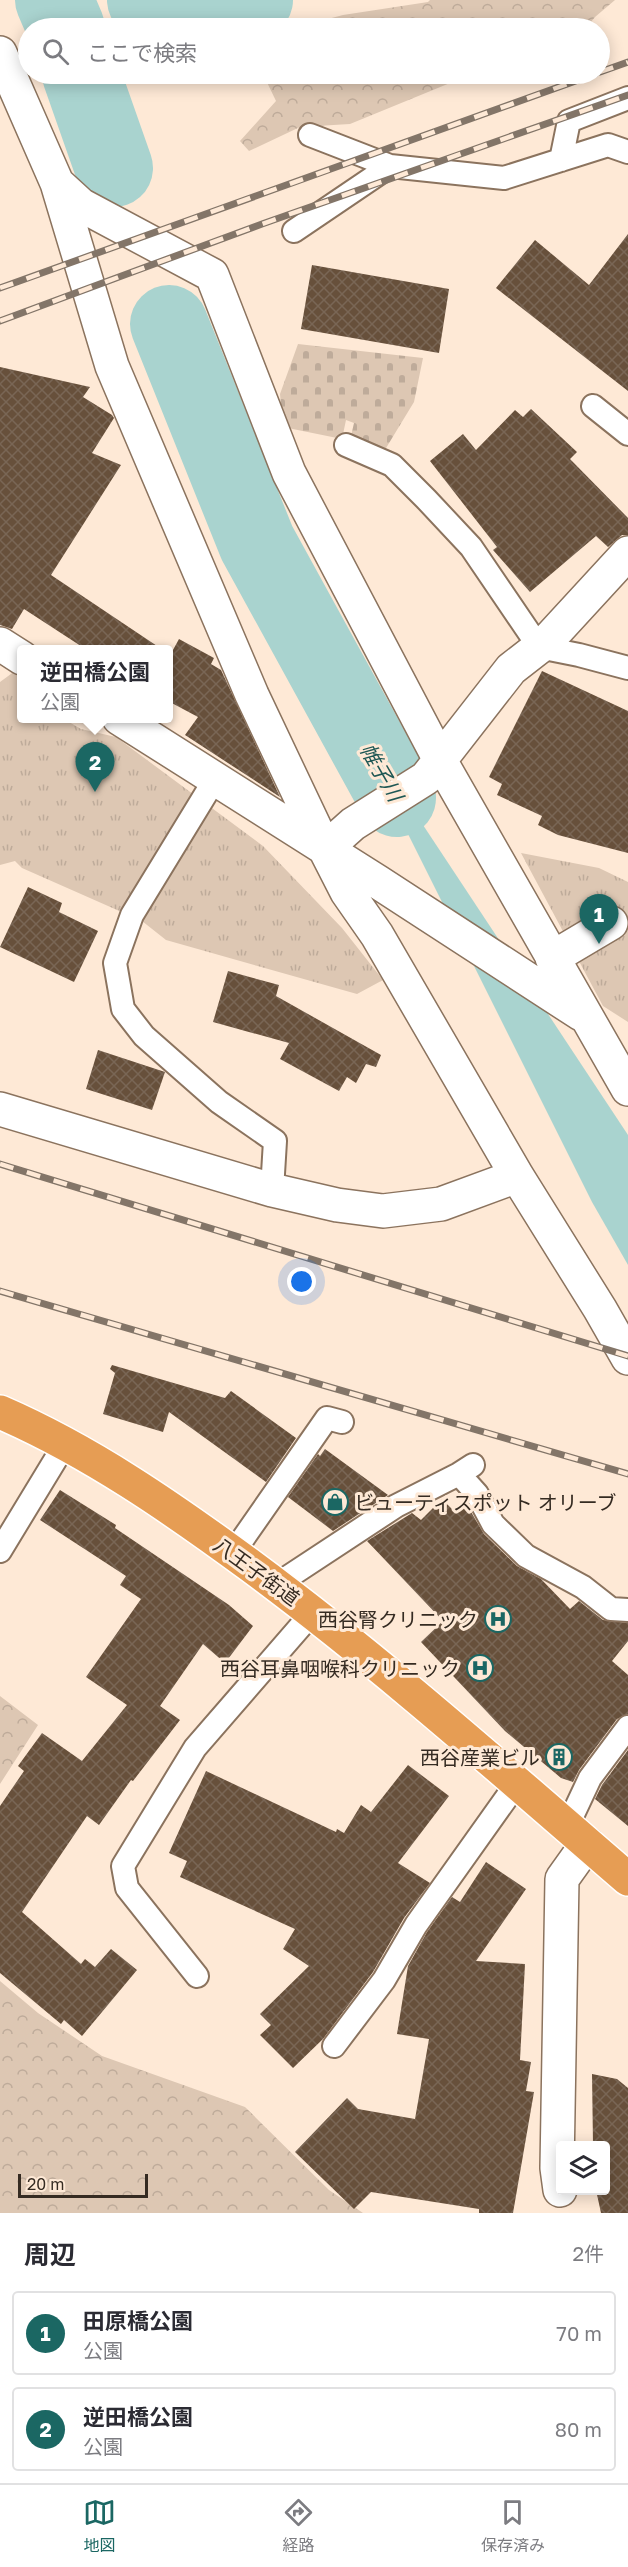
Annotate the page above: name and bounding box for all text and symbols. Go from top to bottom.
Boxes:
search box [18,18,610,84]
icon: search [39,35,72,68]
text: ここで検索 [87,39,197,66]
popup [17,645,173,723]
text: 逆田橋公園 [40,658,150,685]
text: 公園 [40,689,80,713]
water label: 帷子川 [355,738,410,808]
pin: 2 [76,742,115,792]
pin: 1 [580,894,618,944]
your location [287,1267,316,1296]
shop icon: ビューティスポット オリーブ [320,1487,350,1517]
place label: ビューティスポット オリーブ [354,1490,617,1514]
street label: 八王子街道 [209,1532,305,1610]
hospital icon: 西谷腎クリニック [483,1604,513,1634]
place label: 西谷腎クリニック [318,1607,478,1631]
hospital icon: 西谷耳鼻咽喉科クリニック [465,1653,495,1683]
place label: 西谷耳鼻咽喉科クリニック [220,1656,460,1680]
building icon: 西谷産業ビル [544,1742,574,1772]
place label: 西谷産業ビル [420,1745,540,1769]
map controls [556,2141,610,2195]
button: layers [556,2141,610,2195]
scale bar [18,2171,148,2198]
text: 20 m [27,2174,64,2194]
text: 周辺 [24,2239,76,2270]
text: 2件 [572,2241,604,2265]
text: 田原橋公園 [83,2307,193,2334]
text: 1 [40,2321,51,2345]
text: 70 m [556,2321,602,2345]
text: 公園 [83,2338,123,2362]
text: 逆田橋公園 [83,2403,193,2430]
text: 2 [39,2417,52,2441]
text: 80 m [555,2417,602,2441]
text: 公園 [83,2434,123,2458]
tab: 地図 [83,2496,116,2556]
tab: 経路 [282,2496,315,2556]
tab: 保存済み [481,2496,545,2556]

